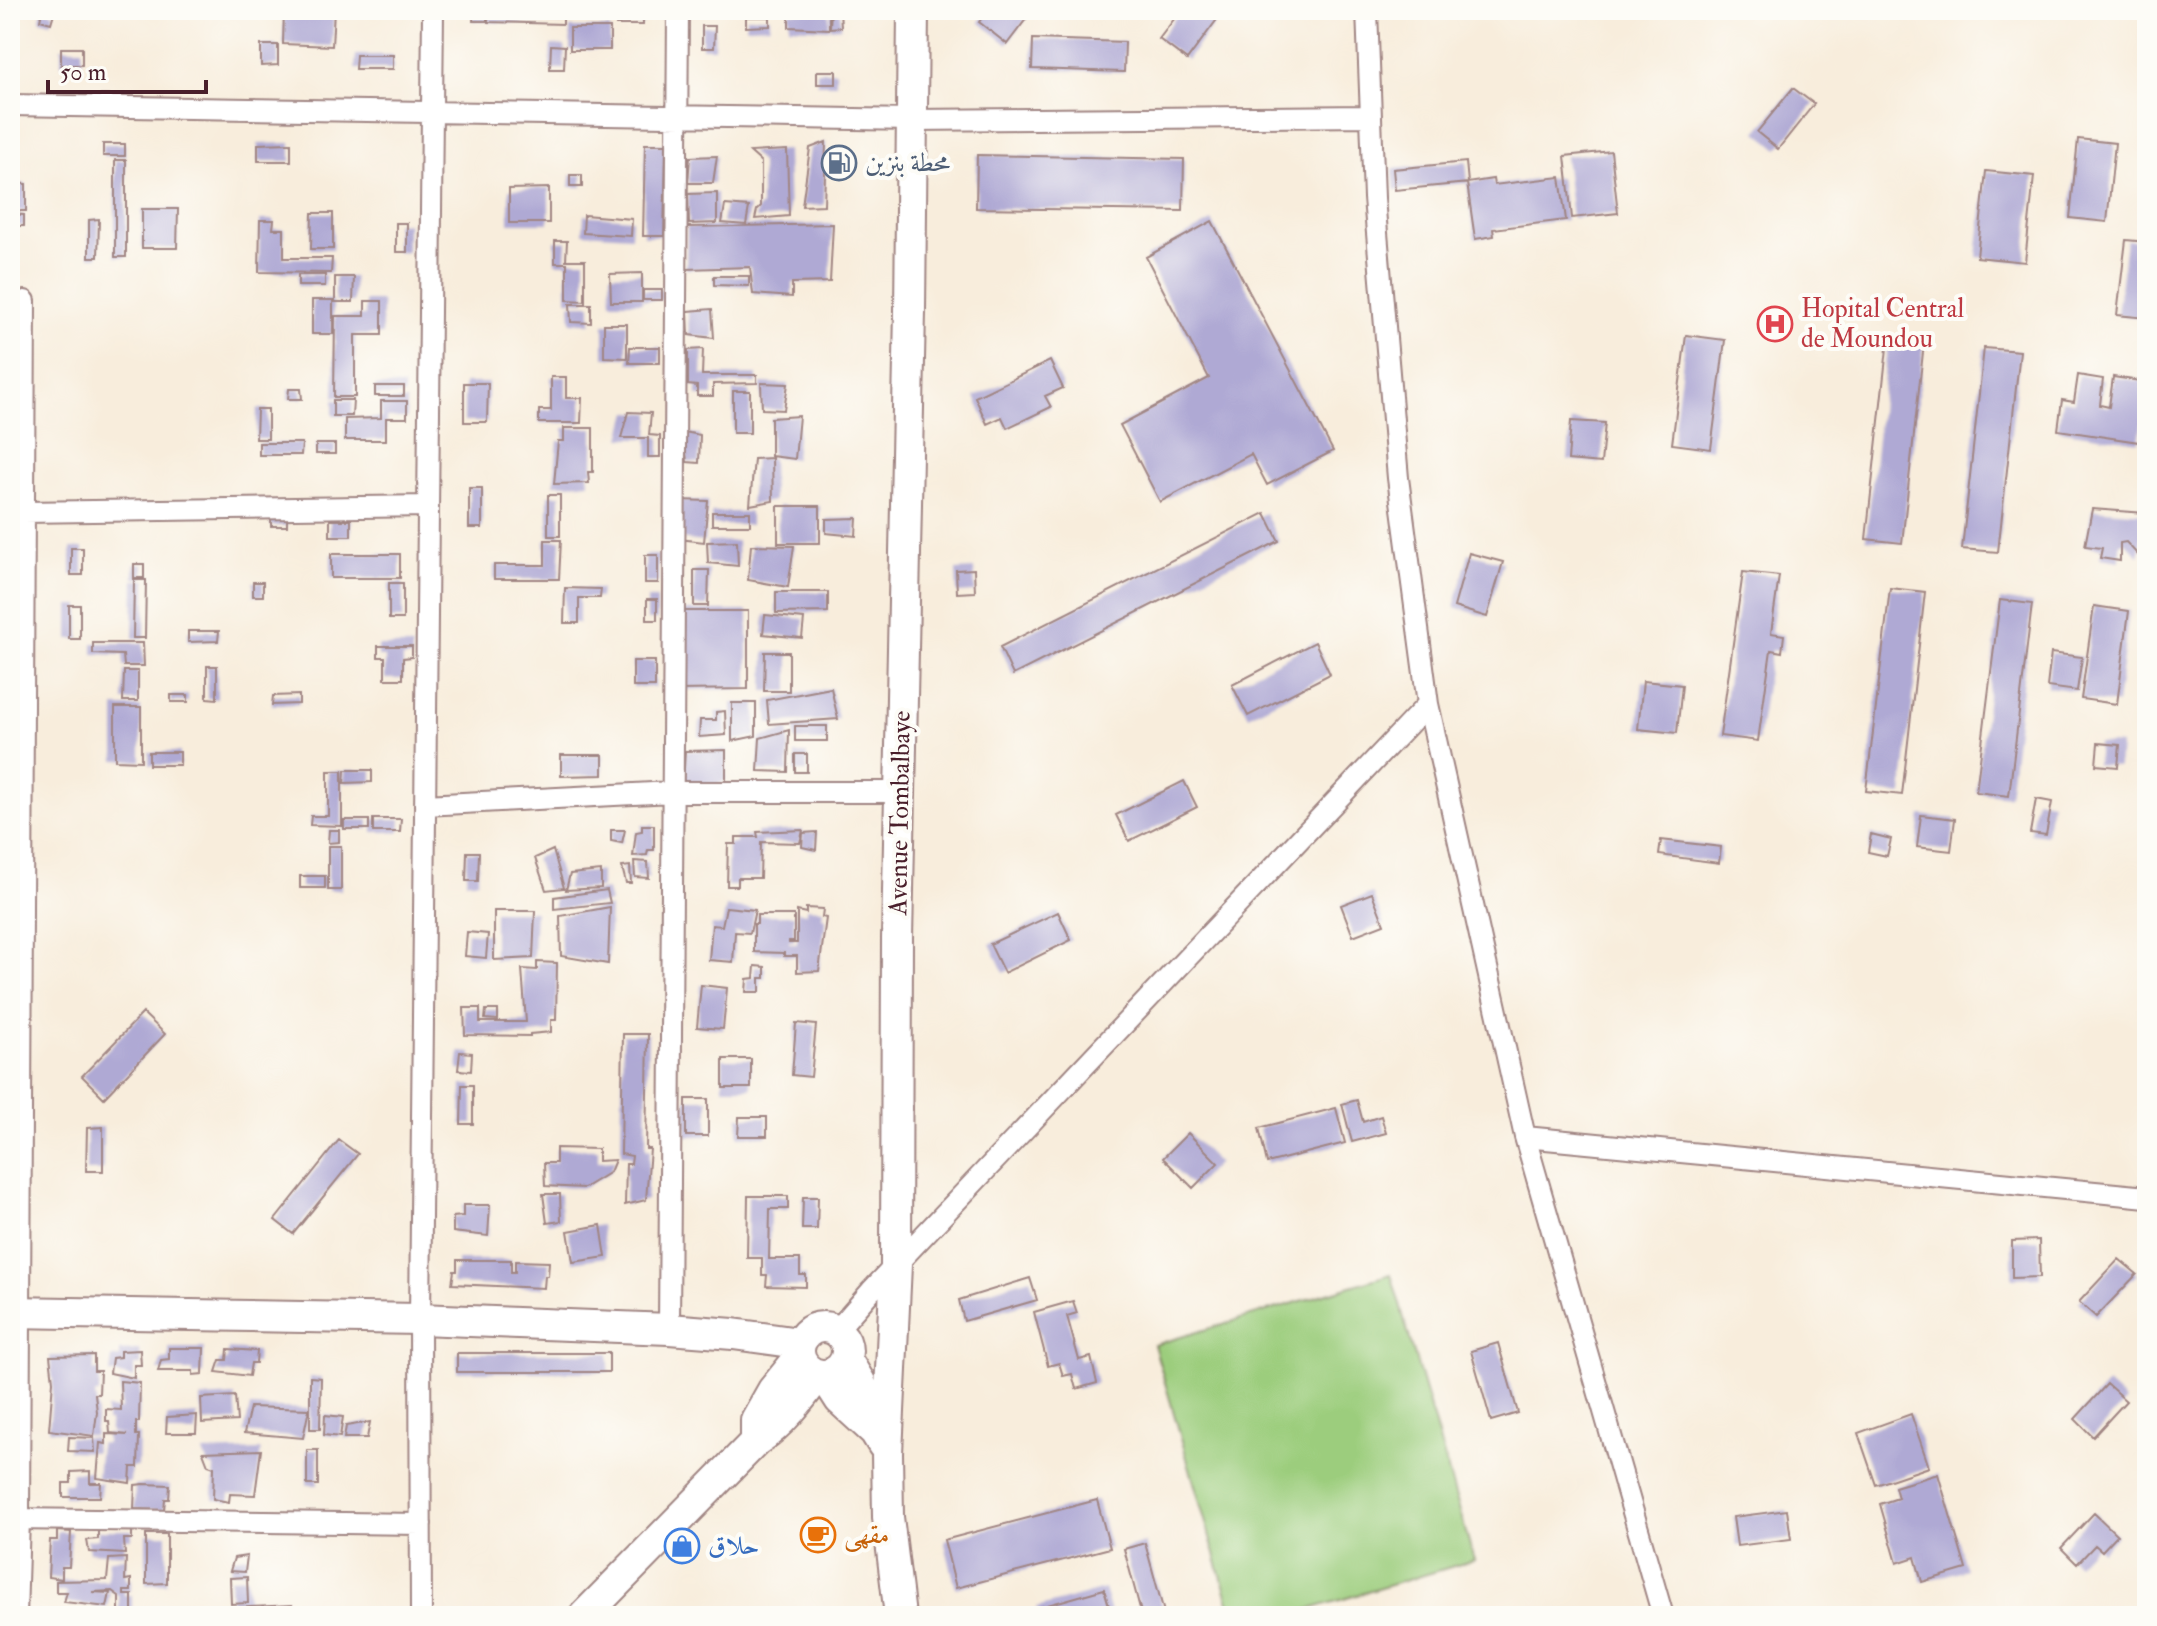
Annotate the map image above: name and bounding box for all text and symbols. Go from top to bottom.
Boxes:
scale bar [48,44,206,94]
text: 50 m [60,57,107,88]
fuel station icon: محطة بنزين [820,144,858,182]
place label: محطة بنزين [865,147,950,179]
place label: Hopital Central de Moundou [1801,293,1964,355]
hospital icon: Hopital Central de Moundou [1756,305,1794,343]
street label: Avenue Tombalbaye [882,710,918,917]
cafe icon: مقهى [799,1516,837,1554]
place label: مقهى [844,1519,889,1552]
shop icon: حلاق [663,1527,701,1565]
place label: حلاق [708,1530,760,1562]

